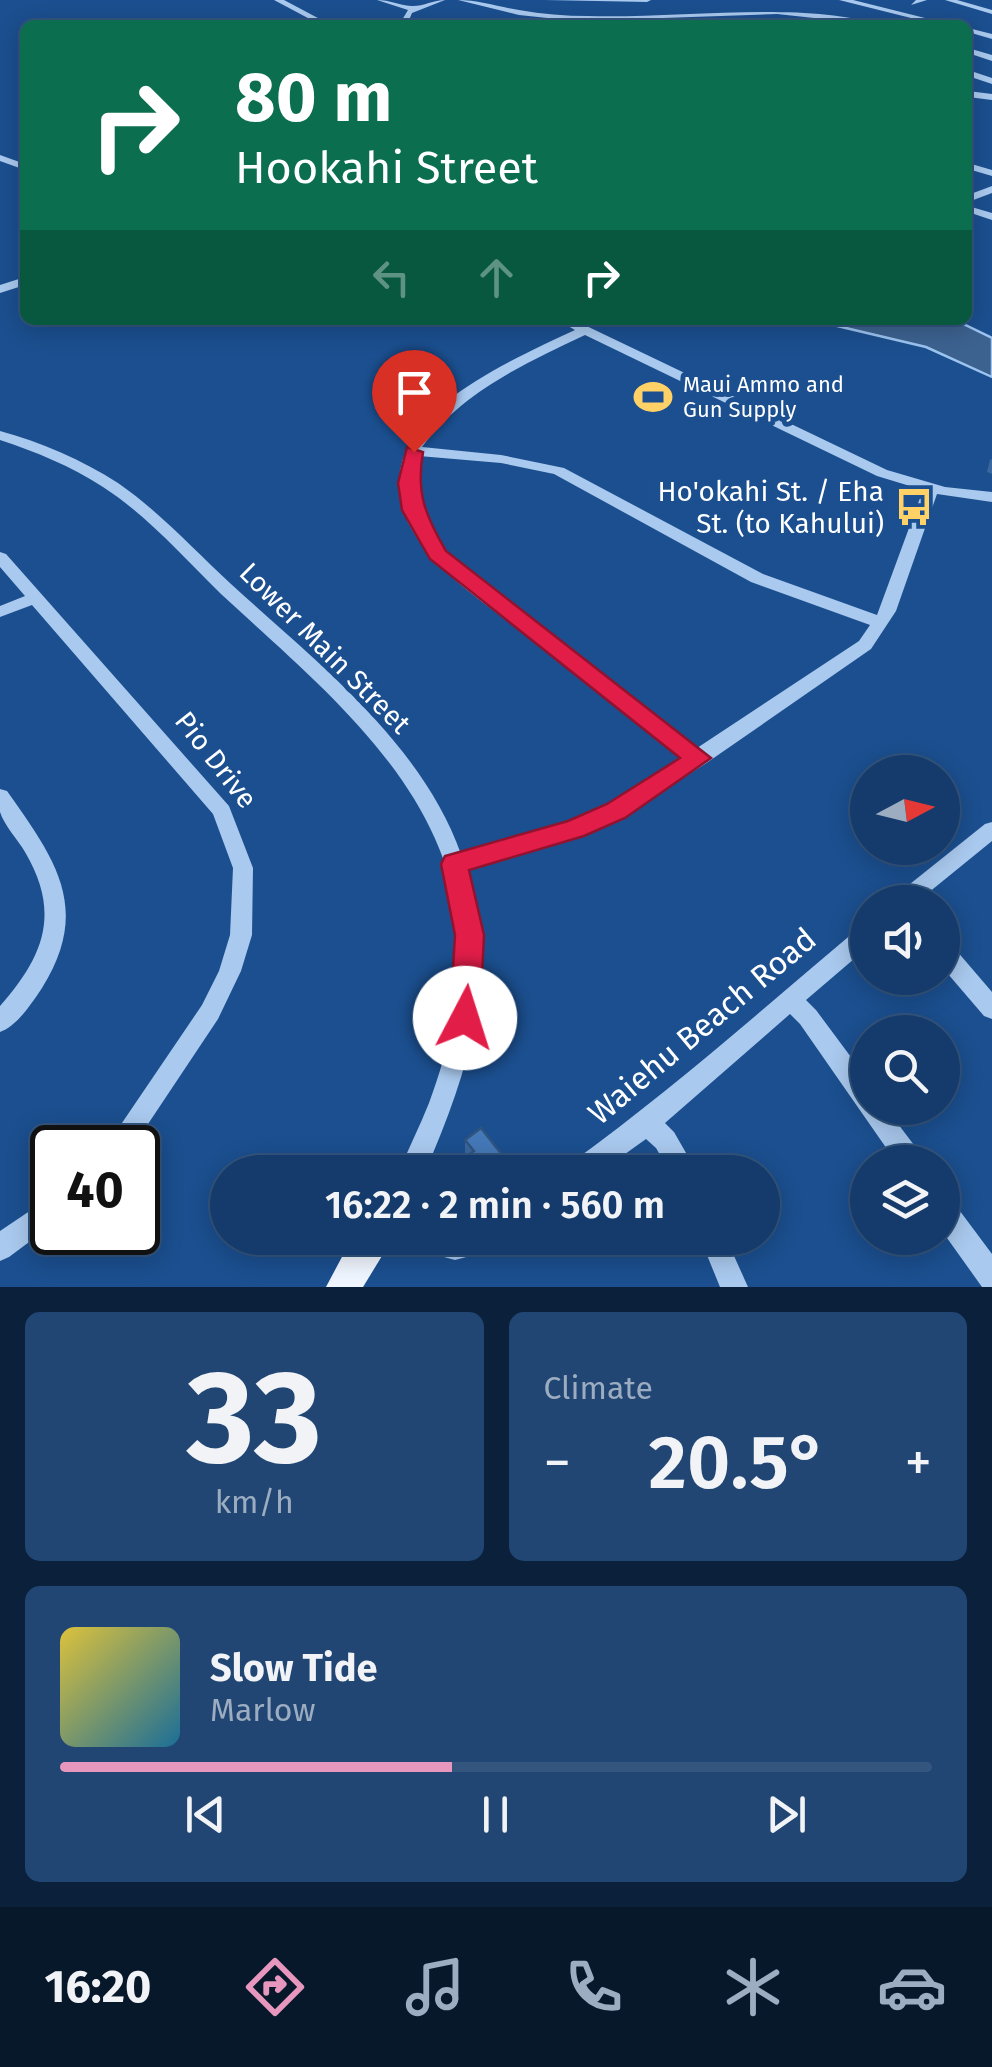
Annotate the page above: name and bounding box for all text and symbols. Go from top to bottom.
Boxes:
text: 80 m [235,56,392,140]
icon: right [70,60,200,190]
text: Hookahi Street [235,141,538,195]
icon: left [364,250,419,305]
icon: ahead [469,250,524,305]
icon: right [574,250,629,305]
pin [372,350,457,453]
icon: arrive [387,365,442,420]
place label: Maui Ammo and Gun Supply [683,371,844,423]
sports icon: Maui Ammo and Gun Supply [632,376,674,418]
place label: Ho'okahi St. / Eha St. (to Kahului) [658,475,884,540]
bus stop icon: Ho'okahi St. / Eha St. (to Kahului) [893,486,935,528]
street label: Lower Main Street [233,556,418,741]
street label: Pio Drive [168,705,264,815]
north arrow [850,755,960,865]
map controls [850,755,960,1255]
button: sound [850,885,960,995]
street label: Waiehu Beach Road [580,920,824,1132]
position arrow [413,966,517,1070]
button: search [850,1015,960,1125]
speed limit sign: 40 [30,1125,160,1255]
button: layers [850,1145,960,1255]
text: 16:22 · 2 min · 560 m [325,1182,665,1228]
text: 33 [187,1340,322,1496]
text: Climate [544,1369,653,1407]
text: 20.5° [649,1418,827,1508]
text: − [544,1430,571,1496]
text: + [905,1430,932,1496]
text: km/h [215,1483,294,1521]
text: Slow Tide [210,1645,378,1691]
text: Marlow [210,1691,316,1729]
icon: previous [178,1787,233,1842]
icon: pause [468,1787,523,1842]
icon: next [759,1787,814,1842]
icon: directions [240,1952,310,2022]
icon: music [400,1952,470,2022]
icon: phone [559,1952,629,2022]
icon: climate [718,1952,788,2022]
icon: car [877,1952,947,2022]
text: 16:20 [45,1960,151,2014]

